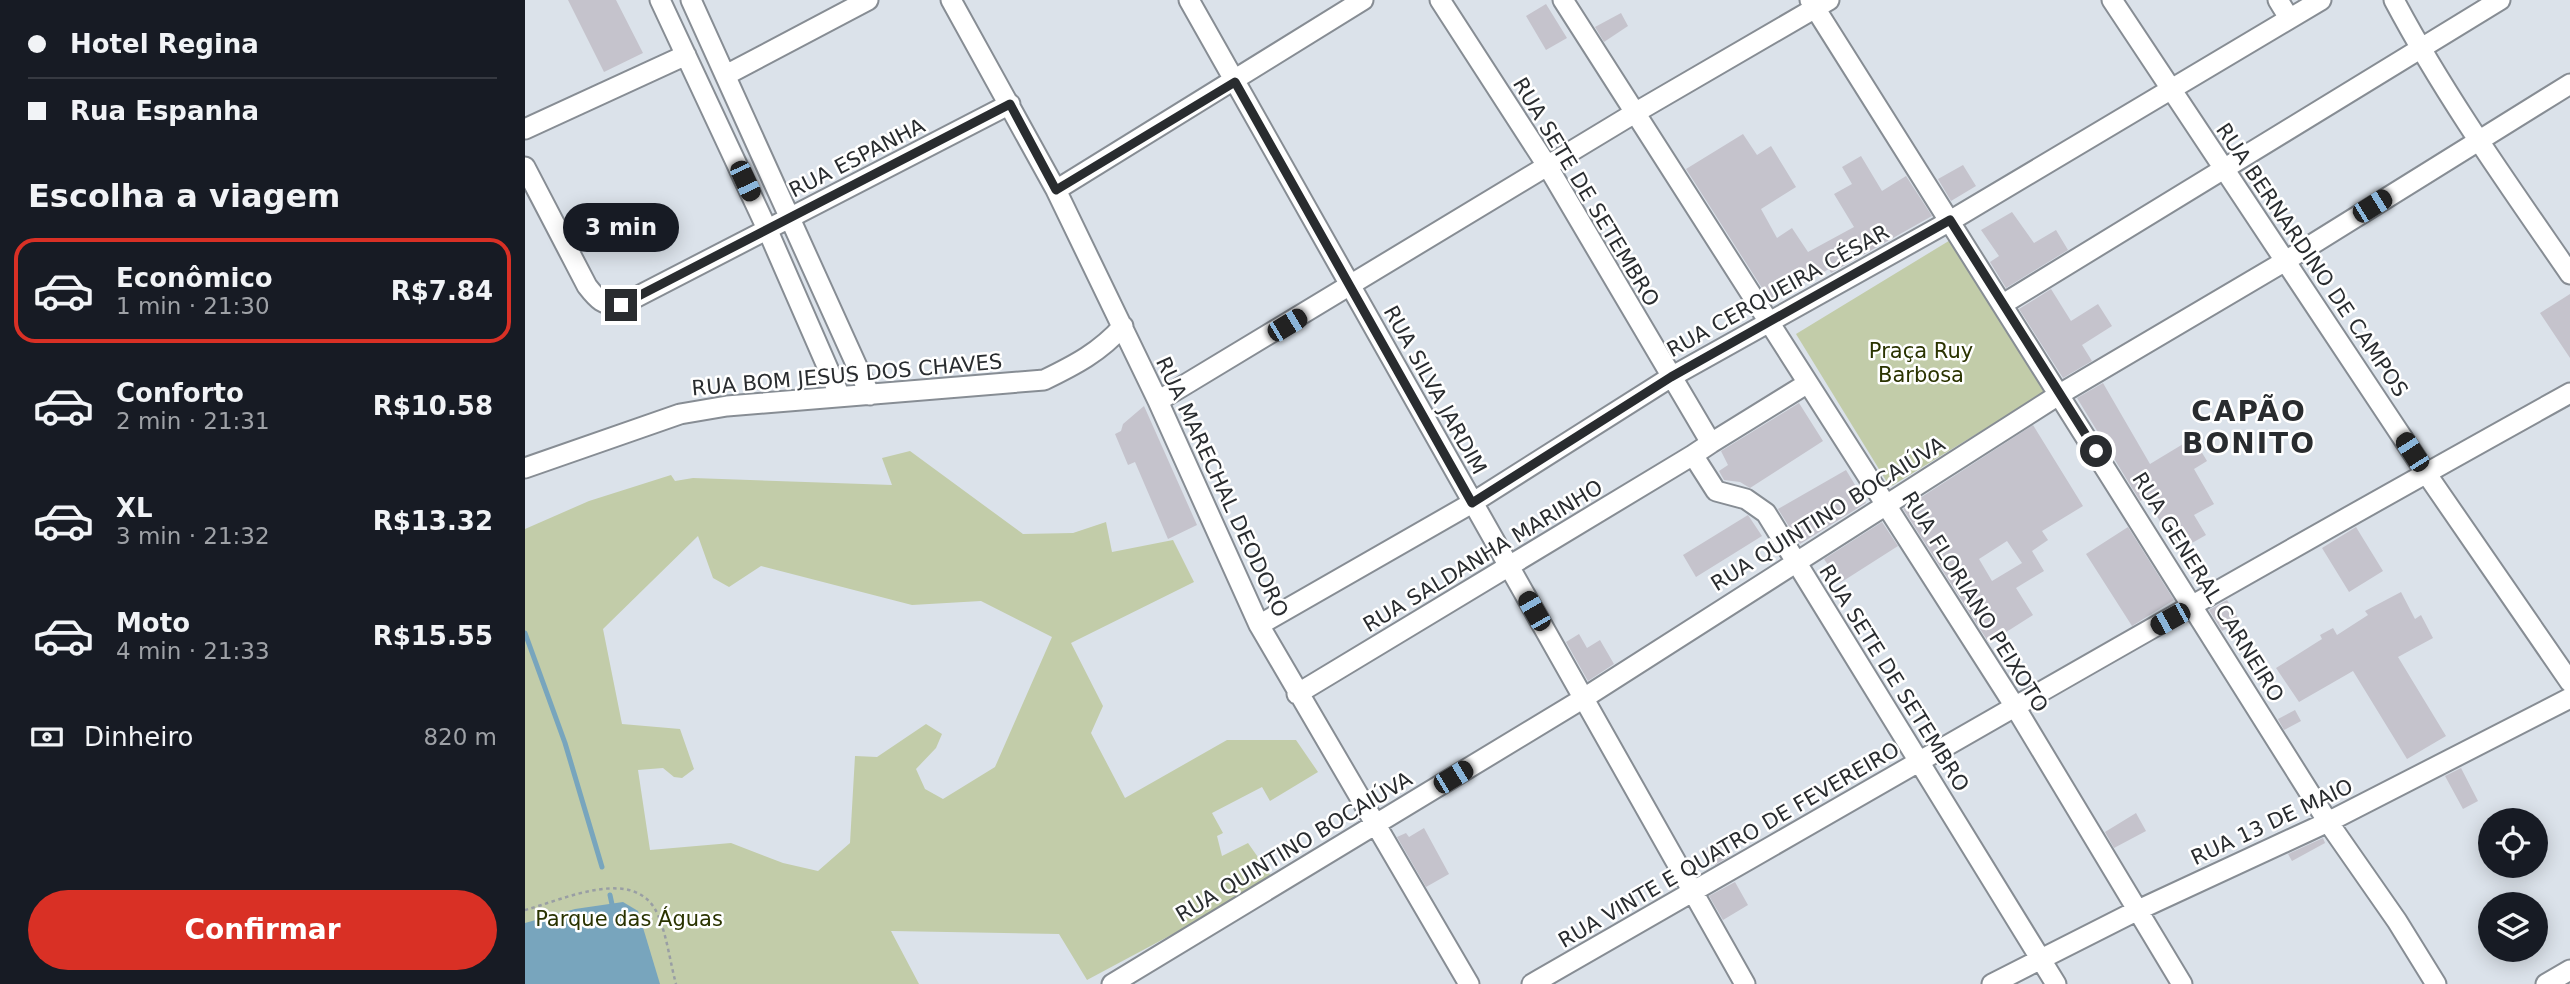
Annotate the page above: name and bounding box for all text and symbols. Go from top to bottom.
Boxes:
text: Hotel Regina [70,29,259,59]
street label: RUA SETE DE SETEMBRO [1508,73,1664,311]
text: Rua Espanha [70,96,259,126]
street label: RUA ESPANHA [785,113,929,203]
street label: RUA BERNARDINO DE CAMPOS [2211,119,2413,401]
car [727,158,764,204]
text: Escolha a viagem [28,177,340,215]
car [2349,186,2396,226]
callout: 3 min [563,204,679,252]
text: 3 min [585,214,657,240]
street label: RUA CERQUEIRA CÉSAR [1662,219,1893,362]
icon: car [32,259,95,322]
text: Econômico [116,263,273,293]
text: R$7.84 [391,276,493,306]
route end [605,289,637,321]
text: 1 min · 21:30 [116,293,270,319]
street label: RUA SILVA JARDIM [1379,301,1491,479]
car [1264,305,1311,345]
park label: Praça Ruy Barbosa [1869,339,1973,387]
street label: RUA BOM JESUS DOS CHAVES [691,349,1003,401]
street label: RUA MARECHAL DEODORO [1151,353,1293,621]
icon: car [32,374,95,437]
text: Conforto [116,378,244,408]
text: R$10.58 [373,391,493,421]
district label: CAPÃO BONITO [2182,394,2316,460]
text: 2 min · 21:31 [116,408,270,434]
car [2392,429,2433,475]
street label: RUA QUINTINO BOCAIÚVA [1706,431,1950,596]
route start [2080,435,2112,467]
street label: RUA GENERAL CARNEIRO [2127,468,2289,706]
street label: RUA SALDANHA MARINHO [1359,475,1607,637]
street label: RUA FLORIANO PEIXOTO [1897,487,2053,717]
icon: car [32,489,95,552]
text: XL [116,493,153,523]
text: R$13.32 [373,506,493,536]
text: 3 min · 21:32 [116,523,270,549]
street label: RUA SETE DE SETEMBRO [1814,560,1974,796]
car [1515,588,1554,634]
car [2147,600,2194,638]
icon: car [32,604,95,667]
text: Moto [116,608,190,638]
text: R$15.55 [373,621,493,651]
text: 4 min · 21:33 [116,638,270,664]
icon: cash [28,718,66,756]
text: Dinheiro [84,722,193,752]
text: 820 m [423,724,497,750]
street label: RUA VINTE E QUATRO DE FEVEREIRO [1554,737,1904,953]
car [1430,757,1477,797]
street label: RUA QUINTINO BOCAIÚVA [1171,766,1417,927]
street label: RUA 13 DE MAIO [2187,774,2357,870]
map controls [2478,808,2548,962]
button: locate [2478,808,2548,878]
button: Confirmar [28,890,497,970]
button: layers [2478,892,2548,962]
park label: Parque das Águas [535,906,723,931]

